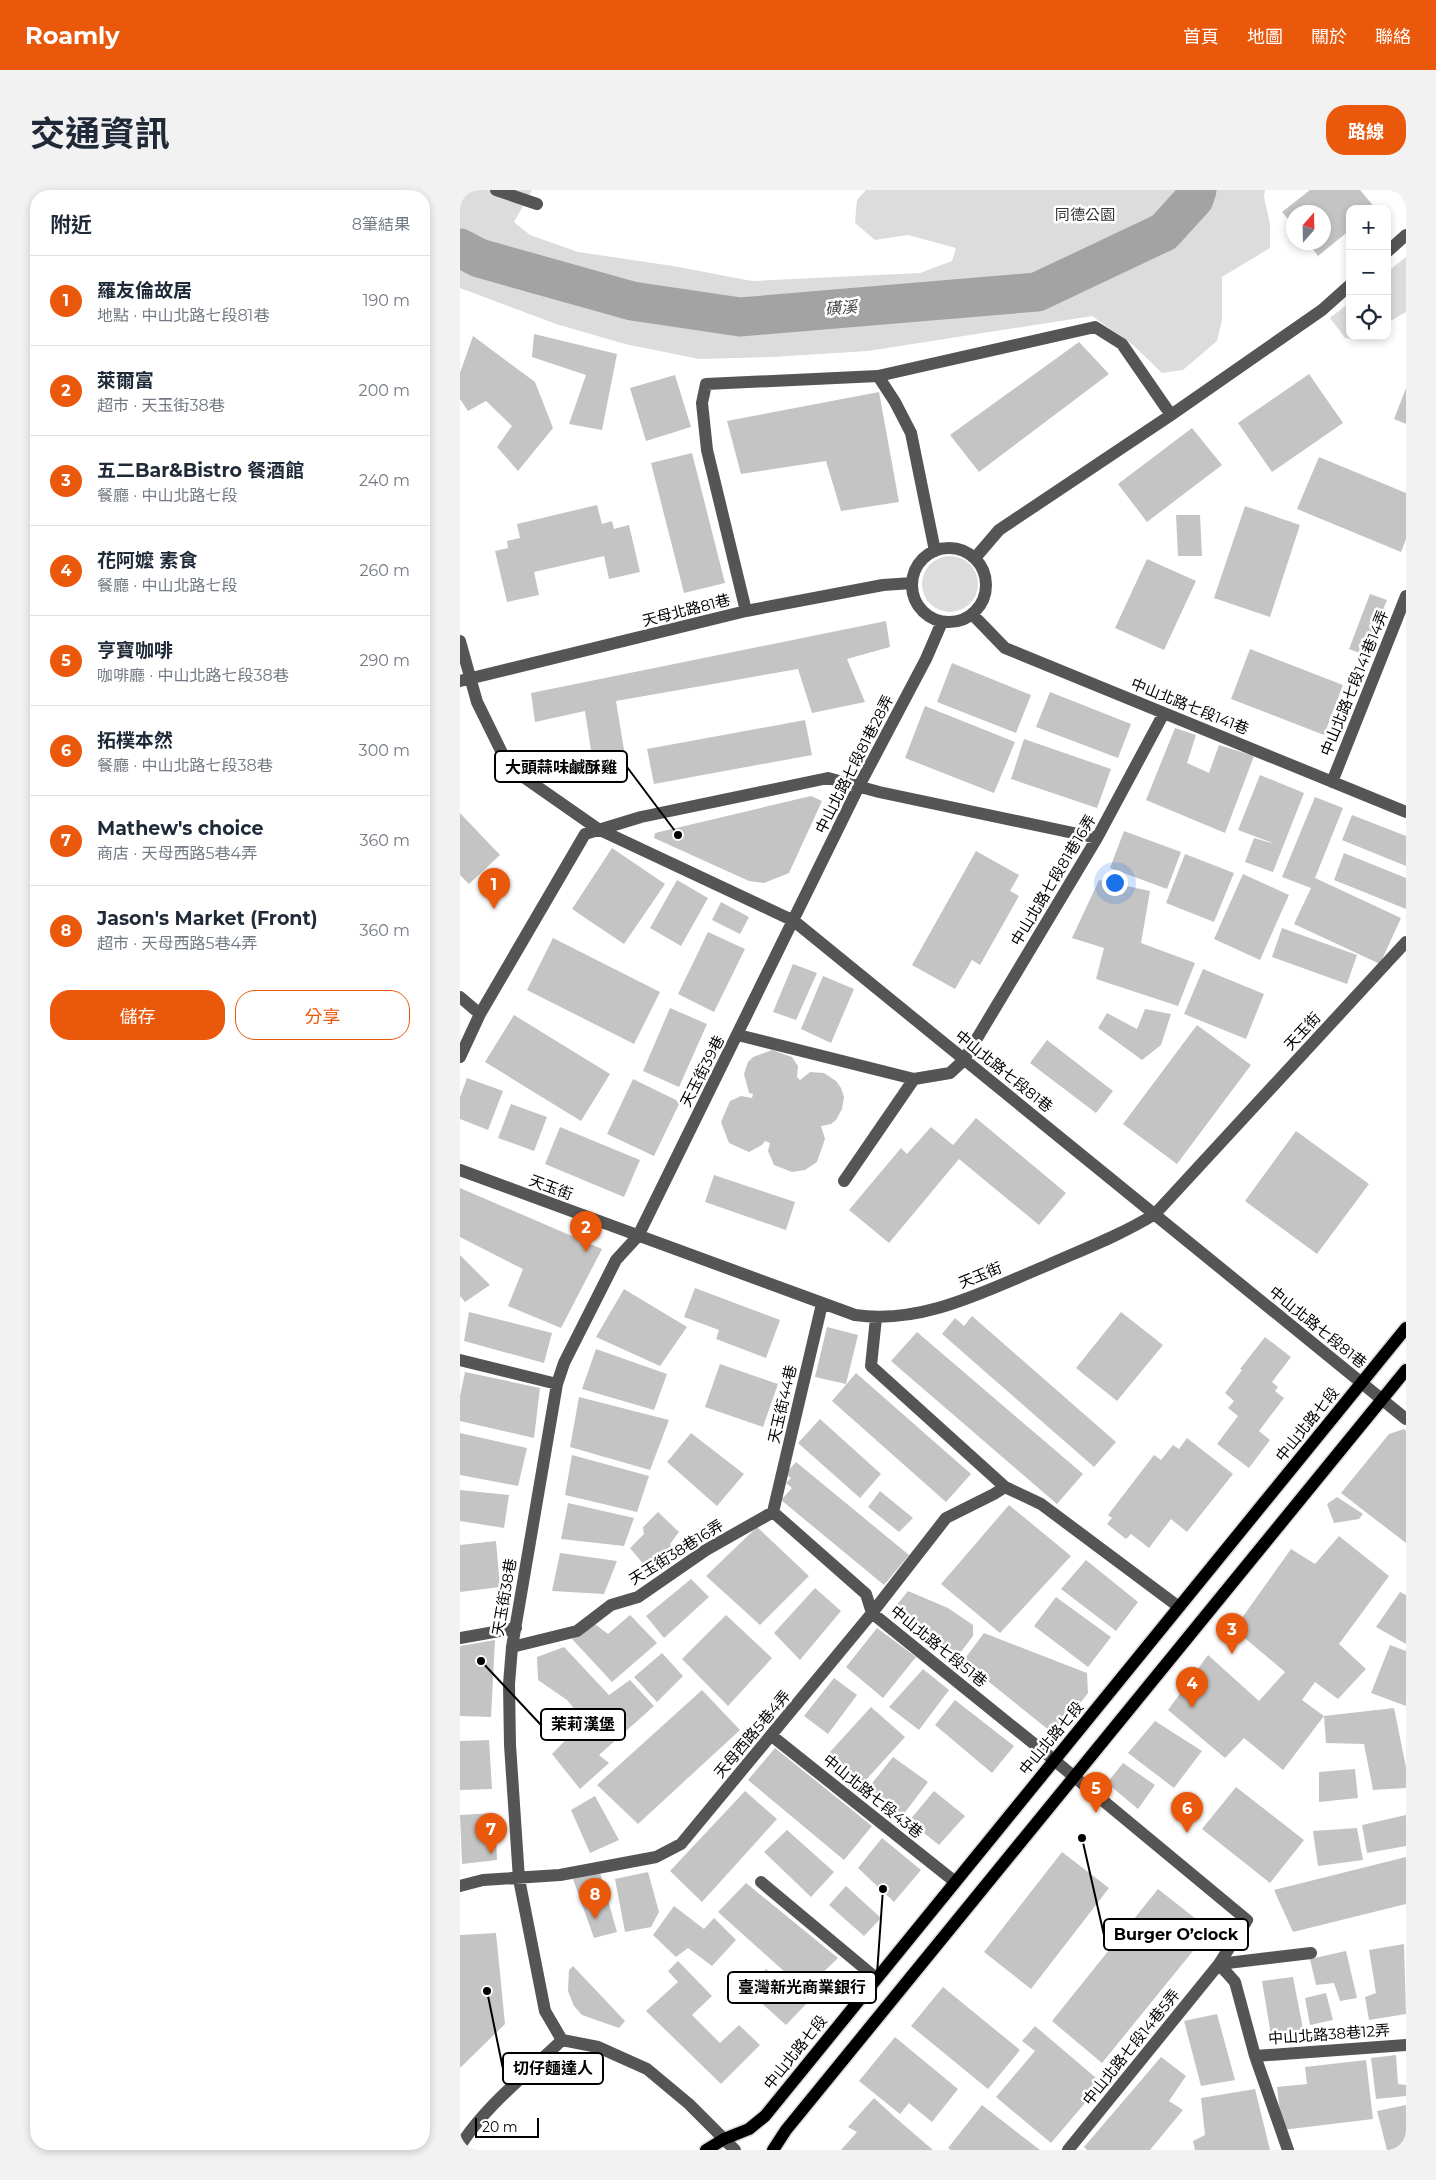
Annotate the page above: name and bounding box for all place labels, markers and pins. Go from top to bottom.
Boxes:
callout: 大頭蒜味鹹酥雞 [495,751,627,782]
pin: 1 [478,868,510,909]
pin: 2 [570,1211,602,1252]
pin: 3 [1216,1613,1248,1654]
pin: 4 [1176,1667,1208,1708]
callout: 茉莉漢堡 [541,1709,625,1740]
pin: 5 [1080,1772,1112,1813]
pin: 6 [1171,1792,1203,1833]
pin: 7 [475,1813,507,1854]
pin: 8 [579,1878,611,1919]
callout: Burger O’clock [1104,1919,1248,1950]
callout: 臺灣新光商業銀行 [728,1972,876,2003]
callout: 切仔麵達人 [503,2053,603,2084]

